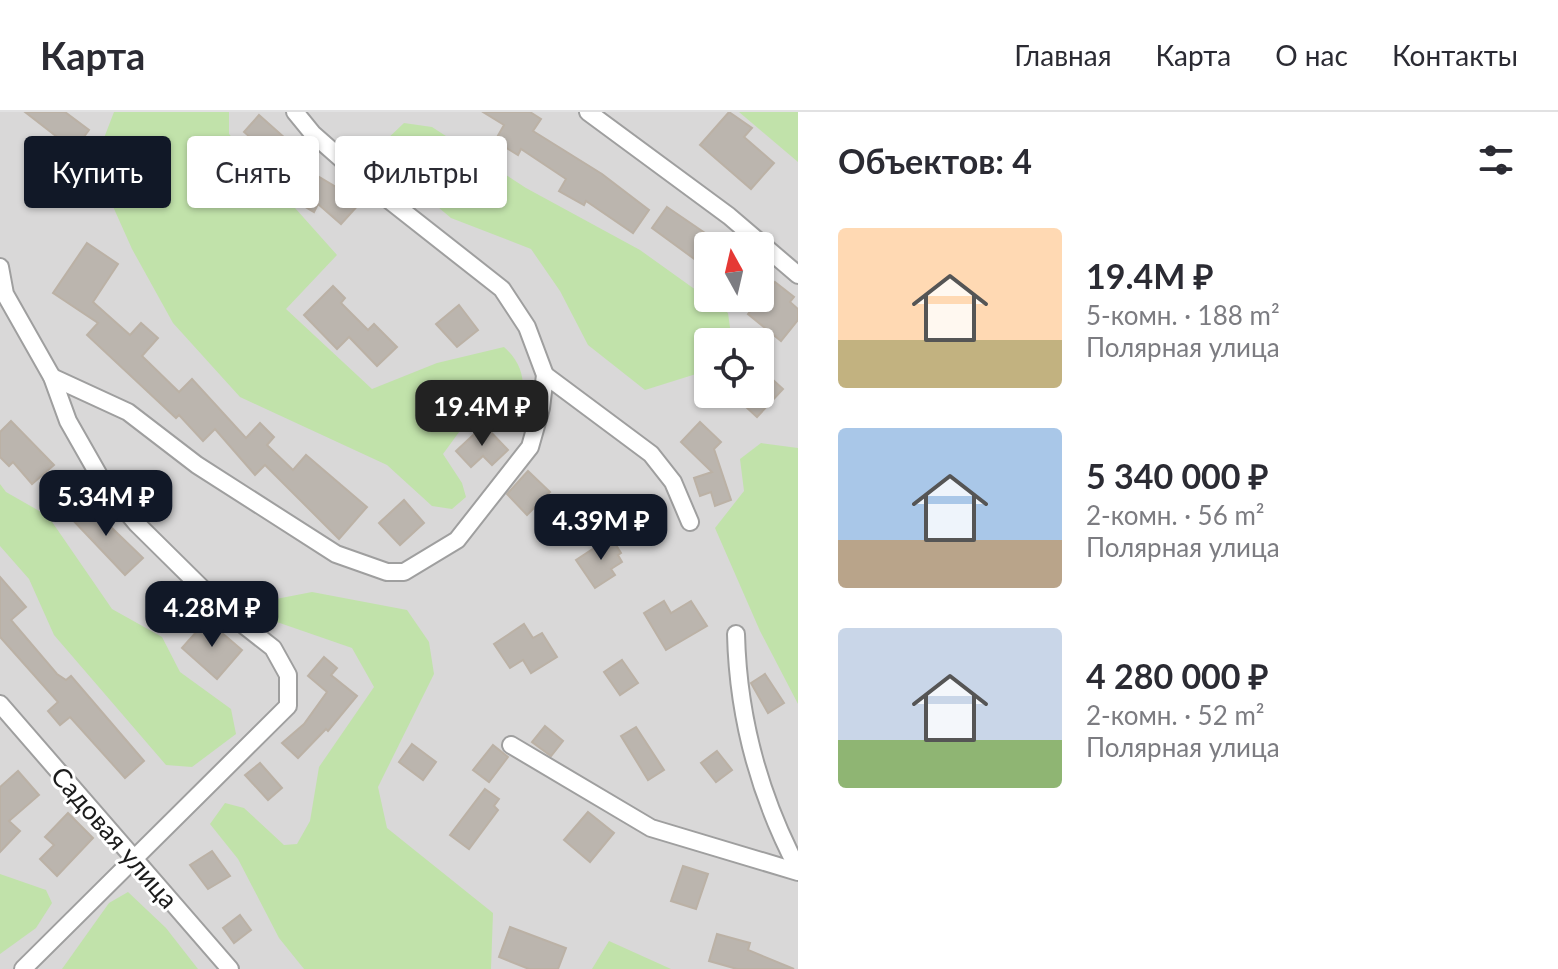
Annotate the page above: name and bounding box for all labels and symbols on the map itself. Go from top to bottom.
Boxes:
north arrow [694,232,774,312]
pin: 19.4M ₽ [408,380,556,448]
pin: 5.34M ₽ [32,470,180,538]
pin: 4.39M ₽ [527,494,675,562]
pin: 4.28M ₽ [138,581,286,649]
street label: Садовая улица [45,760,185,914]

